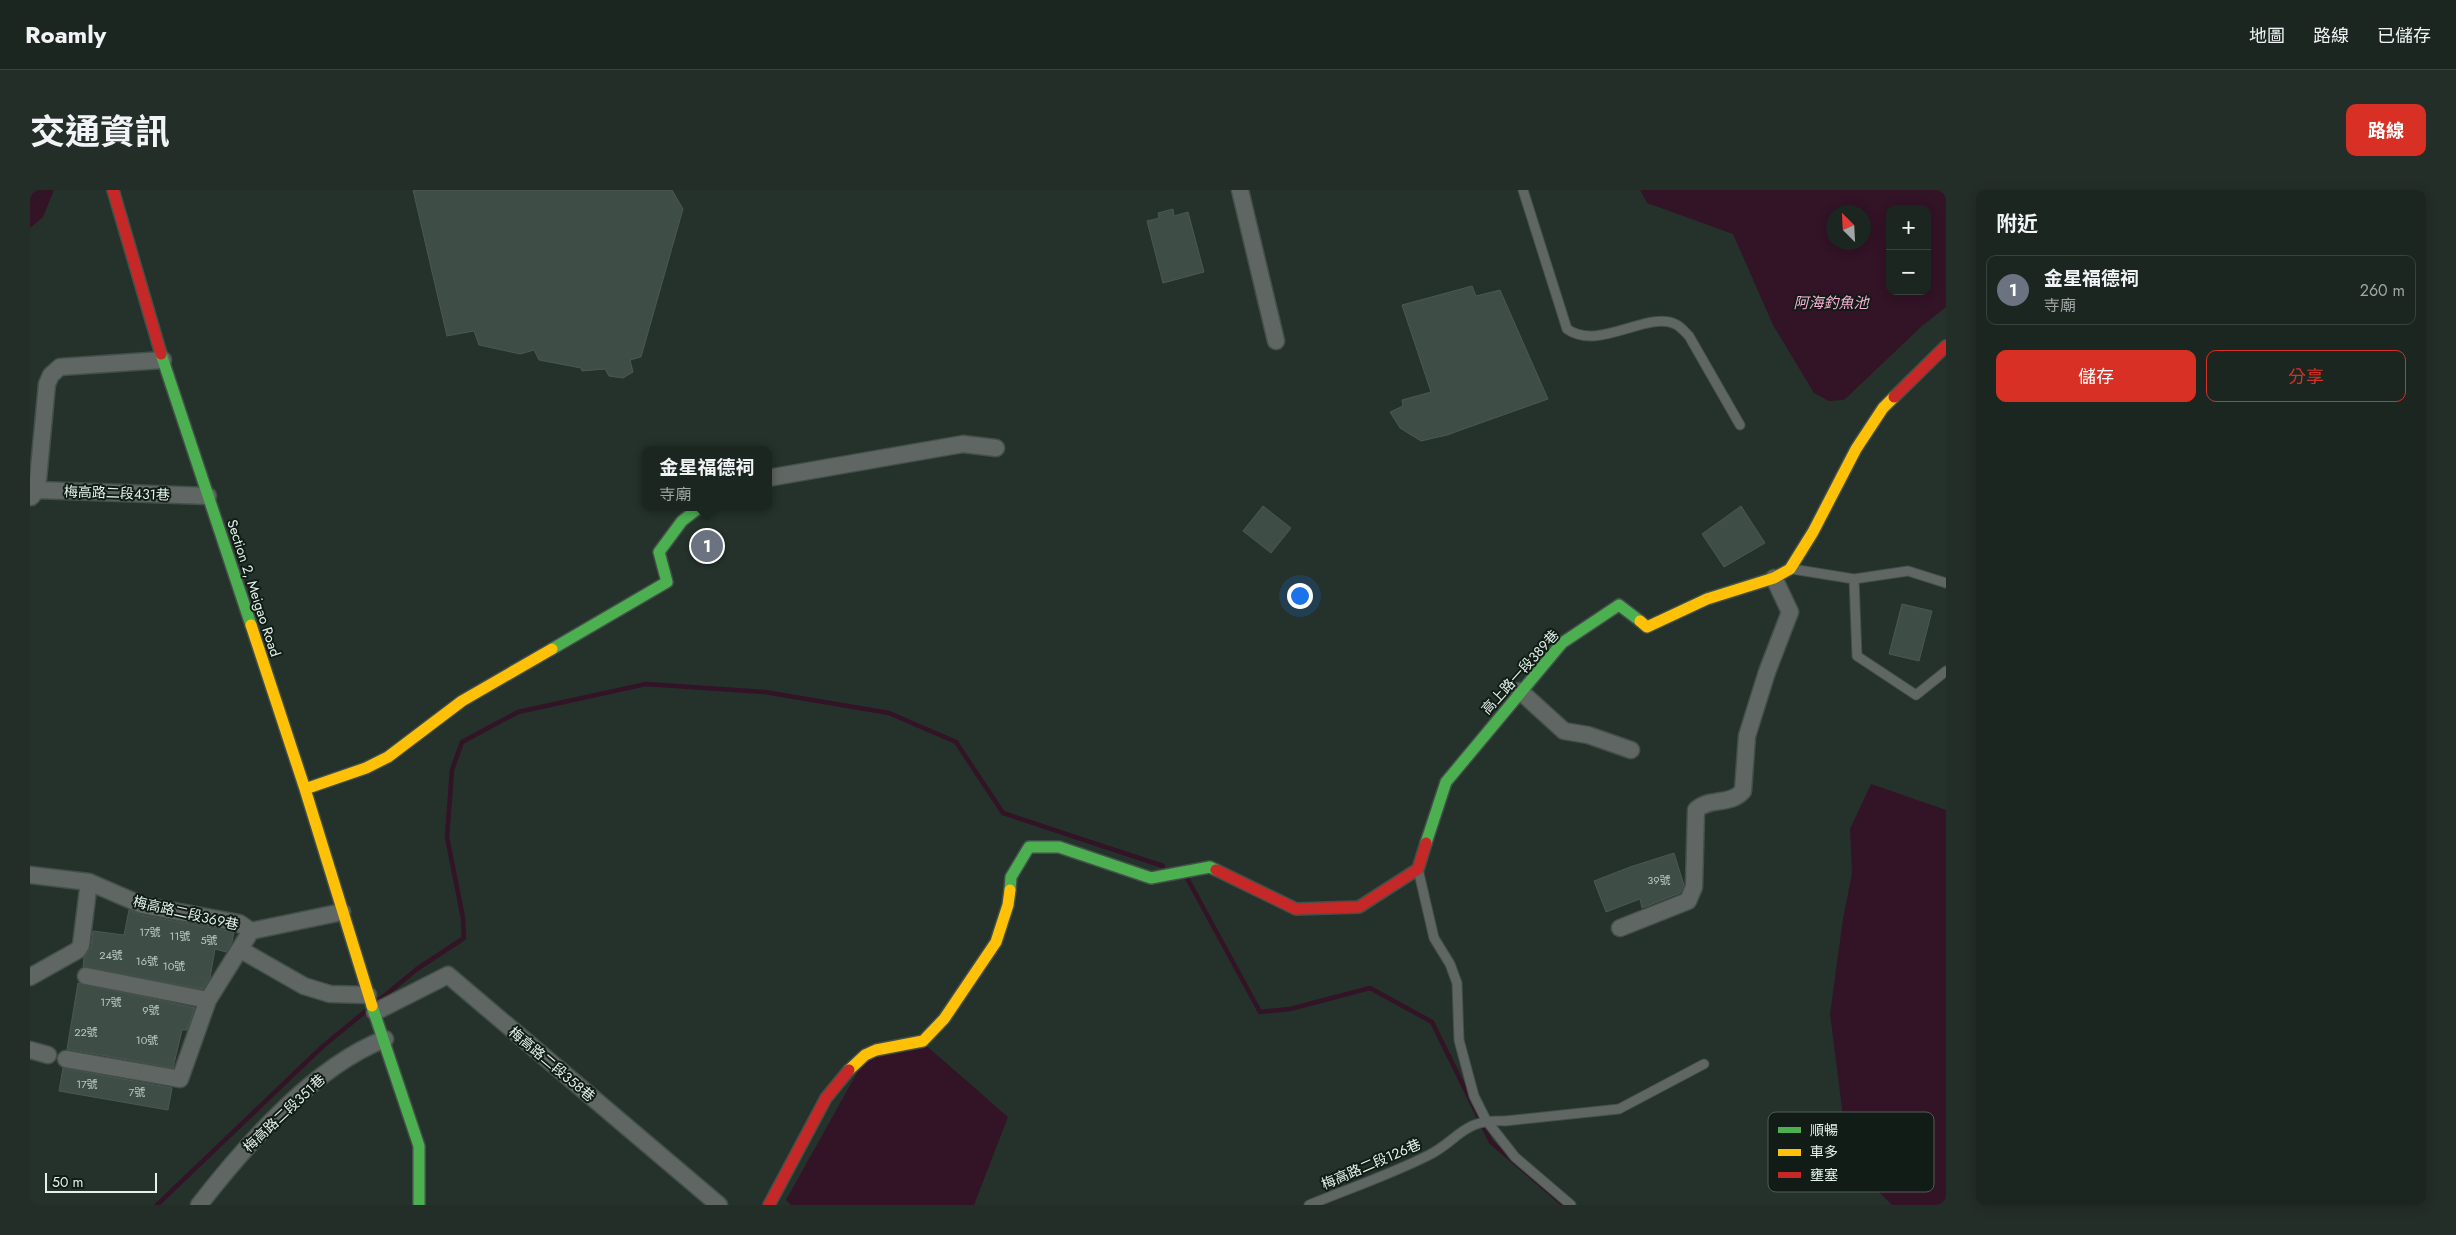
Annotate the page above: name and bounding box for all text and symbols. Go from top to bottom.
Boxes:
text: Roamly [25,17,106,52]
text: 地圖 [2249,23,2285,49]
text: 路線 [2313,23,2349,49]
text: 已儲存 [2377,23,2431,49]
button: 路線 [2346,104,2426,156]
text: 交通資訊 [30,107,170,157]
north arrow [1826,205,1871,250]
map controls [1886,205,1931,295]
button: + [1886,205,1931,250]
text: 附近 [1996,209,2038,239]
button: − [1886,250,1931,295]
text: 金星福德祠 [2044,265,2139,292]
text: 1 [2009,279,2017,302]
text: 260 m [2360,279,2405,302]
water label: 阿海釣魚池 [1793,292,1870,314]
text: 寺廟 [2044,294,2076,317]
button: 儲存 [1996,350,2196,402]
button: 分享 [2206,350,2406,402]
popup [642,446,772,511]
text: 金星福德祠 [659,454,755,481]
street label: 梅高路二段431巷 [64,481,170,505]
text: 寺廟 [659,483,692,506]
street label: Section 2, Meigao Road [222,517,286,659]
pin: 1 [691,527,723,565]
your location [1287,583,1313,609]
street label: 高上路一段389巷 [1477,625,1563,719]
house number: 39號 [1647,872,1671,888]
street label: 梅高路二段369巷 [131,891,241,935]
house number: 17號 [139,924,161,940]
house number: 11號 [170,928,190,944]
house number: 5號 [200,932,218,948]
house number: 24號 [99,947,123,963]
house number: 16號 [136,953,158,969]
house number: 10號 [163,958,185,974]
house number: 17號 [100,994,122,1010]
house number: 9號 [142,1002,160,1018]
street label: 梅高路二段358巷 [505,1022,599,1106]
house number: 22號 [74,1024,98,1040]
house number: 10號 [136,1032,158,1048]
street label: 梅高路二段351巷 [238,1070,330,1156]
house number: 17號 [76,1076,98,1092]
house number: 7號 [129,1084,145,1100]
legend [1768,1112,1934,1192]
text: 順暢 [1810,1120,1838,1140]
street label: 梅高路二段126巷 [1318,1134,1424,1194]
text: 車多 [1810,1142,1838,1162]
text: 壅塞 [1810,1165,1838,1185]
scale bar [45,1170,158,1193]
text: 50 m [52,1172,83,1192]

